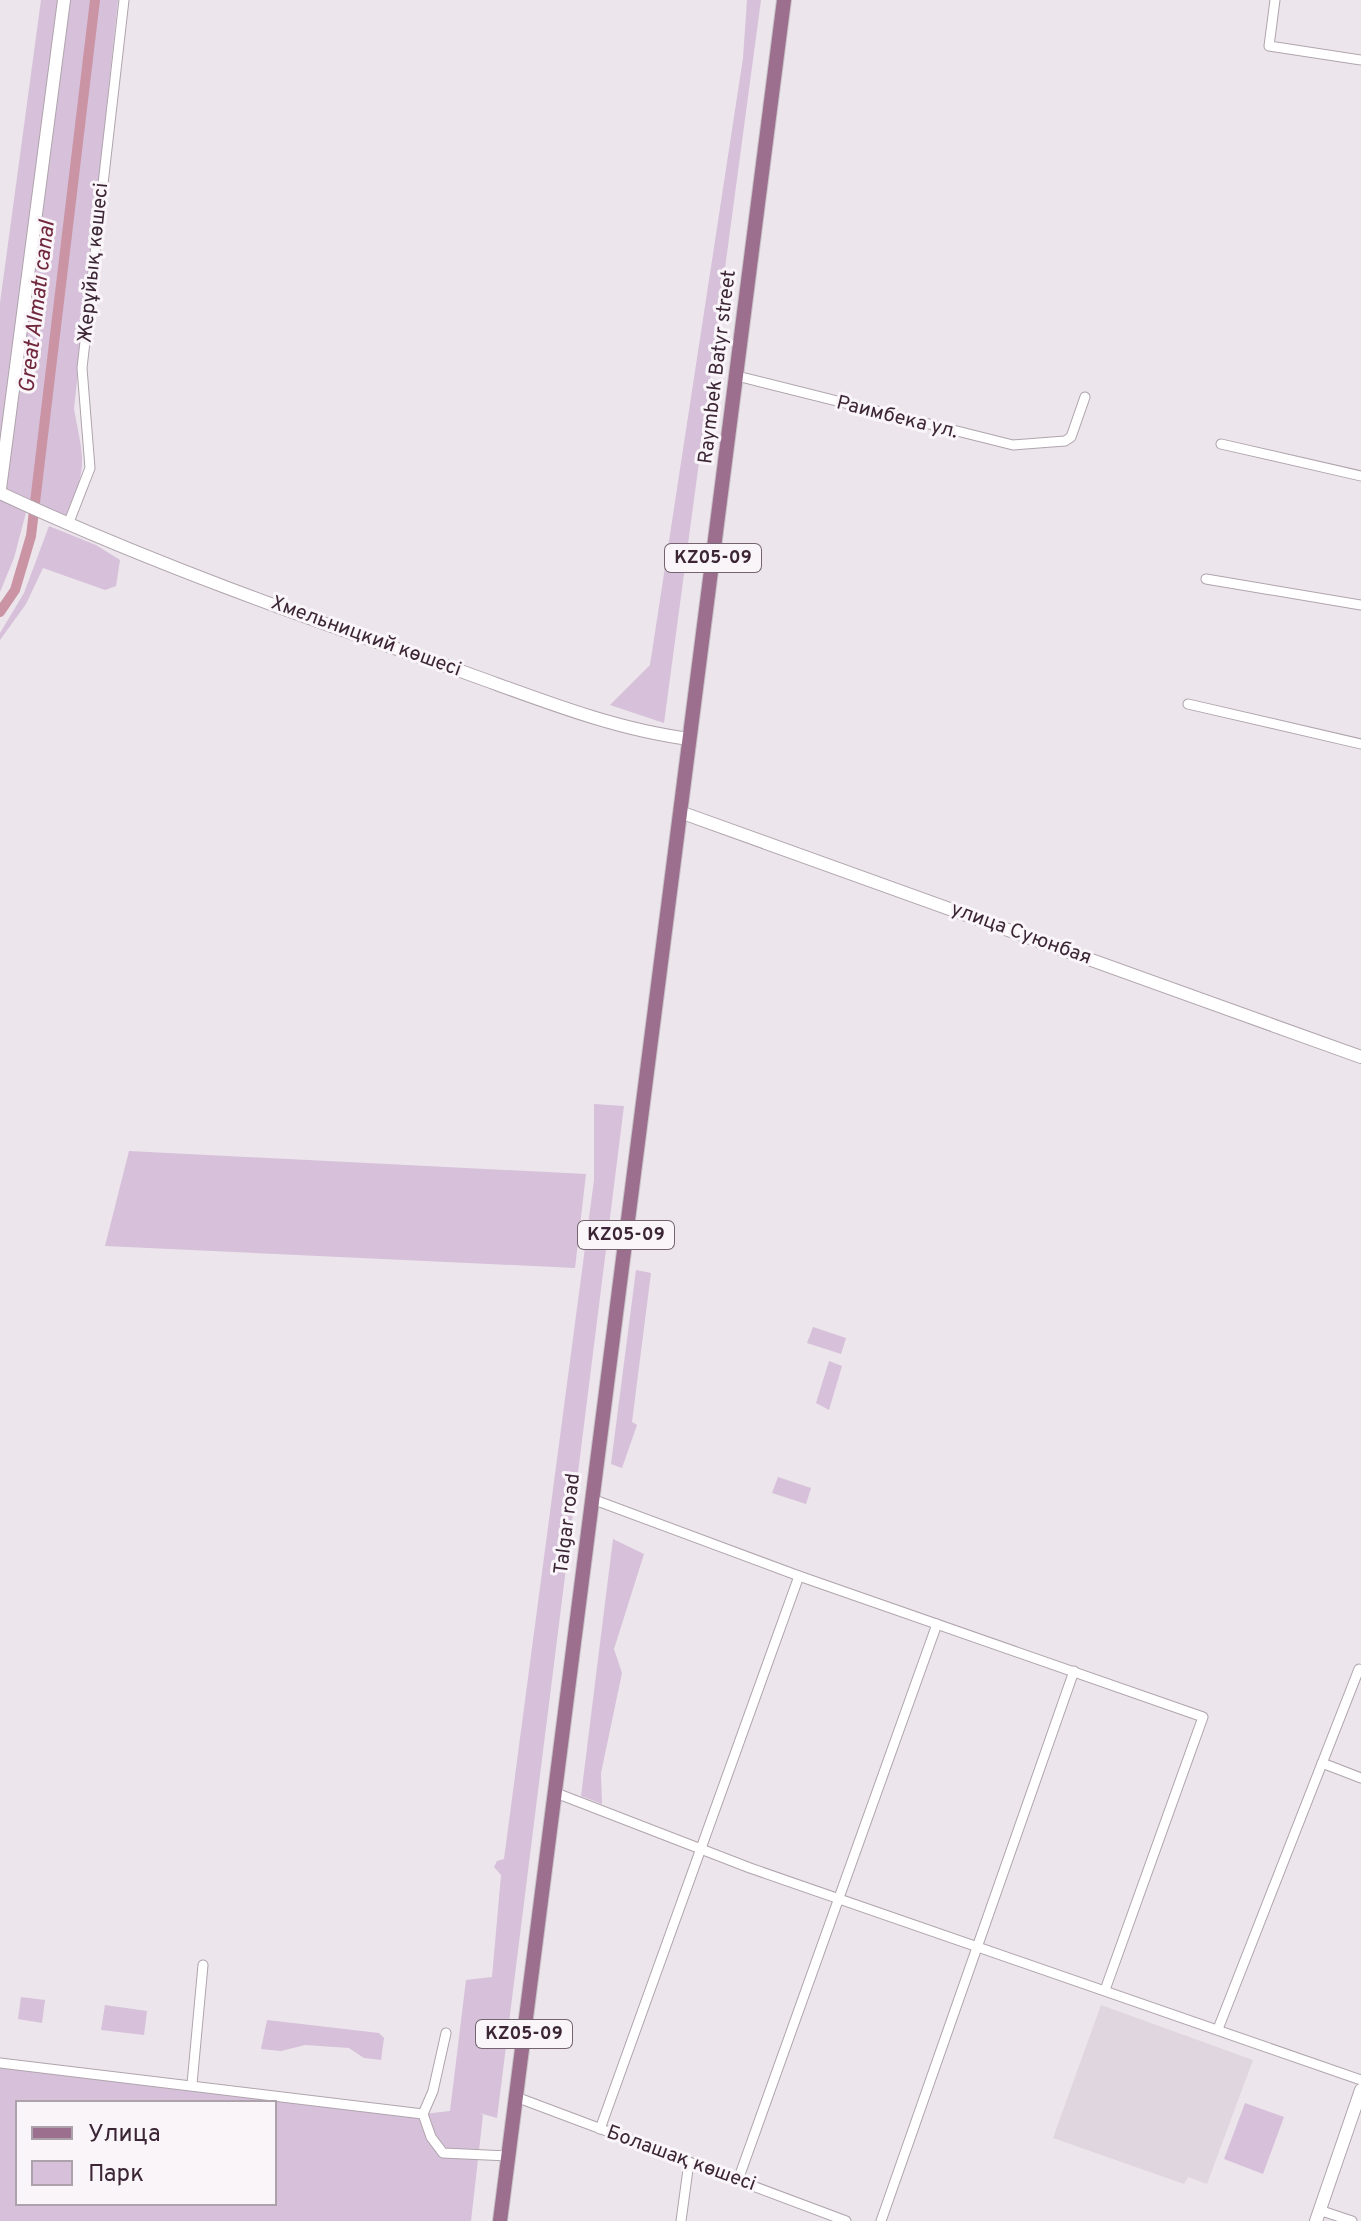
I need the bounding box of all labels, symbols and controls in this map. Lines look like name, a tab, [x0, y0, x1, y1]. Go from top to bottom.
street label: Жерұйық көшесі	[73, 182, 115, 344]
water label: Great Almatı canal	[14, 218, 62, 395]
street label: Raymbek Batyr street	[693, 268, 743, 466]
street label: Раимбека ул.	[834, 390, 960, 446]
road number: KZ05-09	[665, 544, 761, 572]
street label: Хмельницкий көшесі	[267, 591, 465, 683]
street label: улица Суюнбая	[947, 896, 1095, 972]
road number: KZ05-09	[578, 1221, 674, 1249]
street label: Talgar road	[549, 1472, 587, 1576]
road number: KZ05-09	[476, 2020, 572, 2048]
legend	[16, 2101, 276, 2205]
text: Улица	[88, 2120, 161, 2150]
street label: Болашақ көшесі	[603, 2120, 759, 2198]
text: Парк	[88, 2160, 144, 2190]

